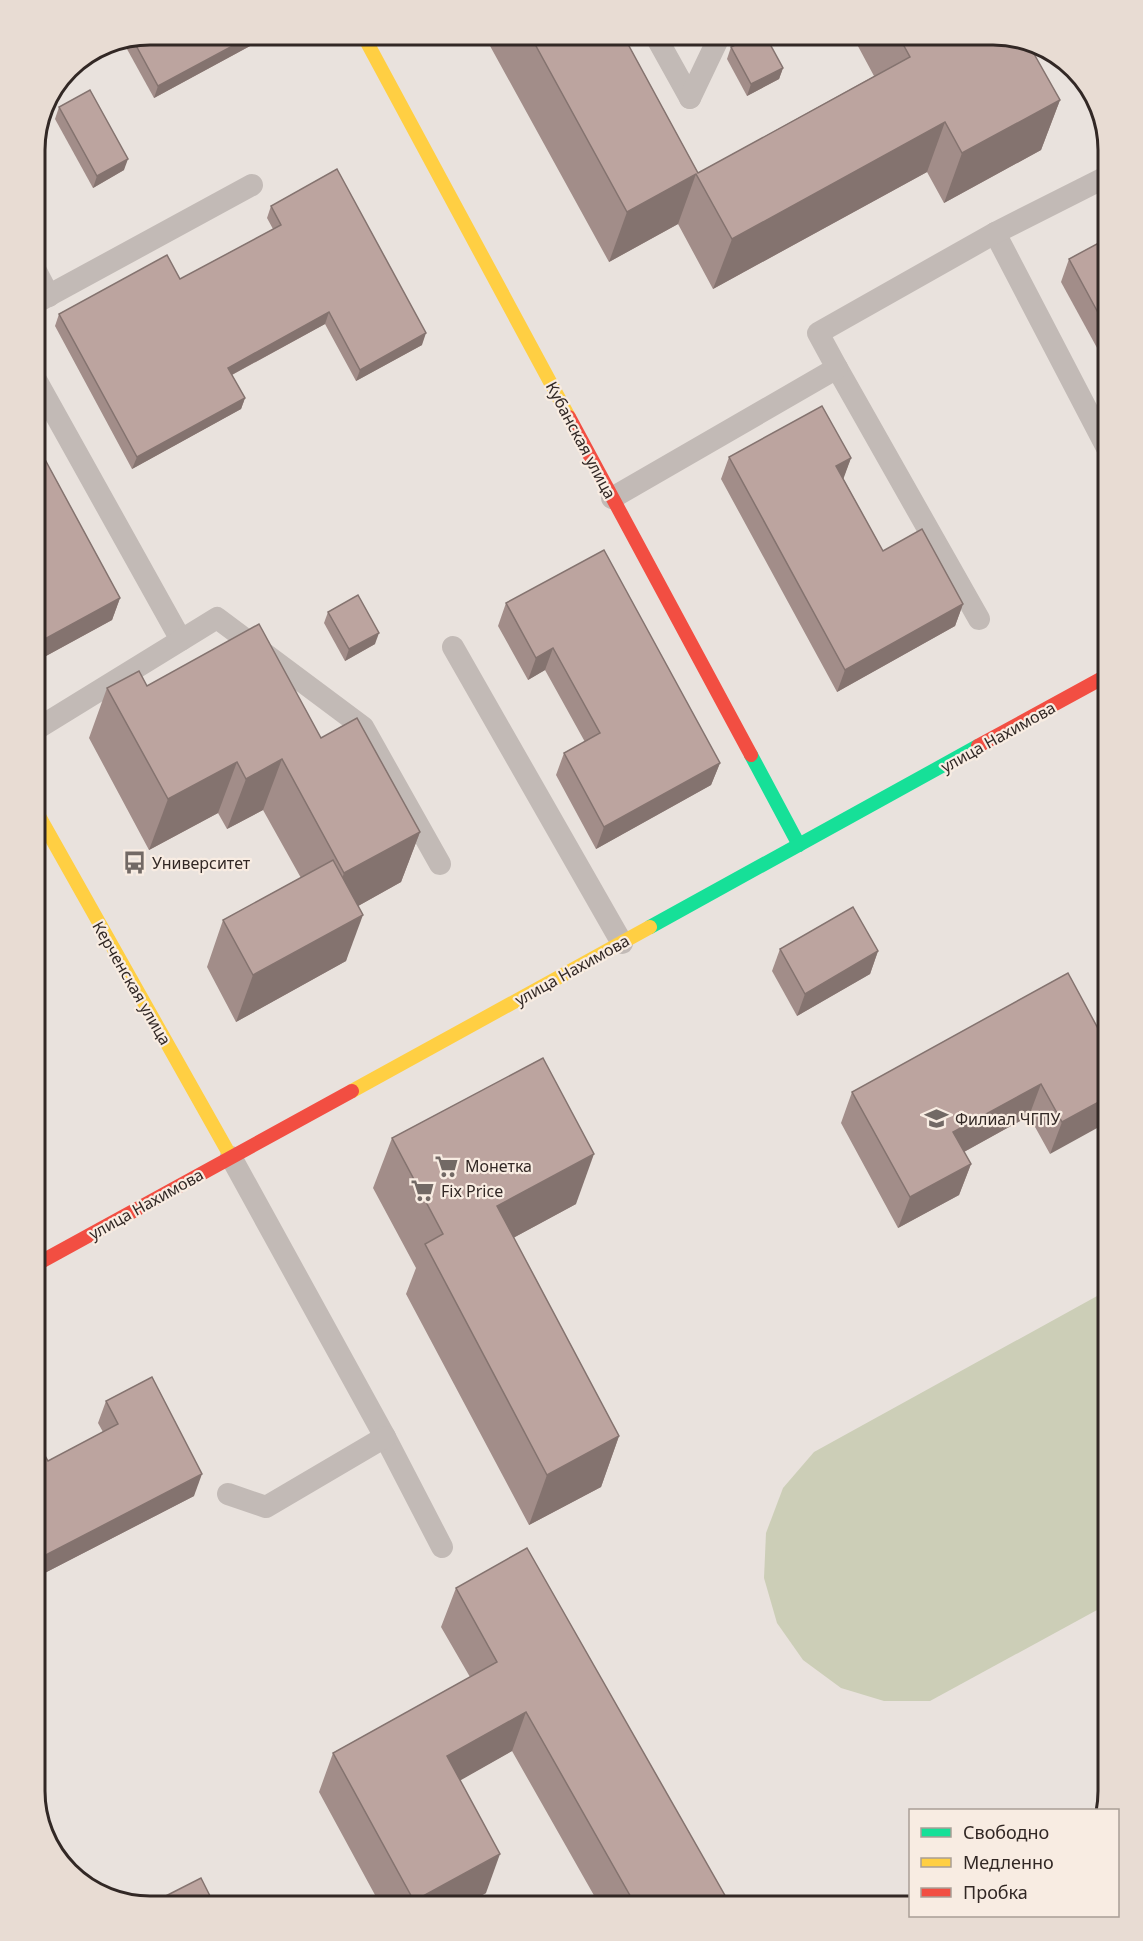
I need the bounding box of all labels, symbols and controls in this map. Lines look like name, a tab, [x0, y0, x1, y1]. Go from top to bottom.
street label: Кубанская улица	[541, 377, 621, 503]
street label: улица Нахимова	[937, 696, 1059, 778]
bus stop icon: Университет	[121, 850, 147, 876]
place label: Университет	[152, 852, 251, 874]
street label: Керченская улица	[88, 917, 176, 1049]
street label: улица Нахимова	[511, 929, 633, 1011]
school or university icon: Филиал ЧГПУ	[924, 1106, 950, 1132]
place label: Филиал ЧГПУ	[955, 1108, 1060, 1130]
supermarket icon: Монетка	[434, 1153, 460, 1179]
place label: Монетка	[465, 1155, 532, 1177]
street label: улица Нахимова	[85, 1163, 207, 1245]
supermarket icon: Fix Price	[410, 1178, 436, 1204]
place label: Fix Price	[441, 1180, 503, 1202]
legend	[909, 1809, 1119, 1917]
text: Свободно	[963, 1820, 1049, 1844]
text: Медленно	[963, 1850, 1054, 1874]
text: Пробка	[963, 1880, 1028, 1904]

